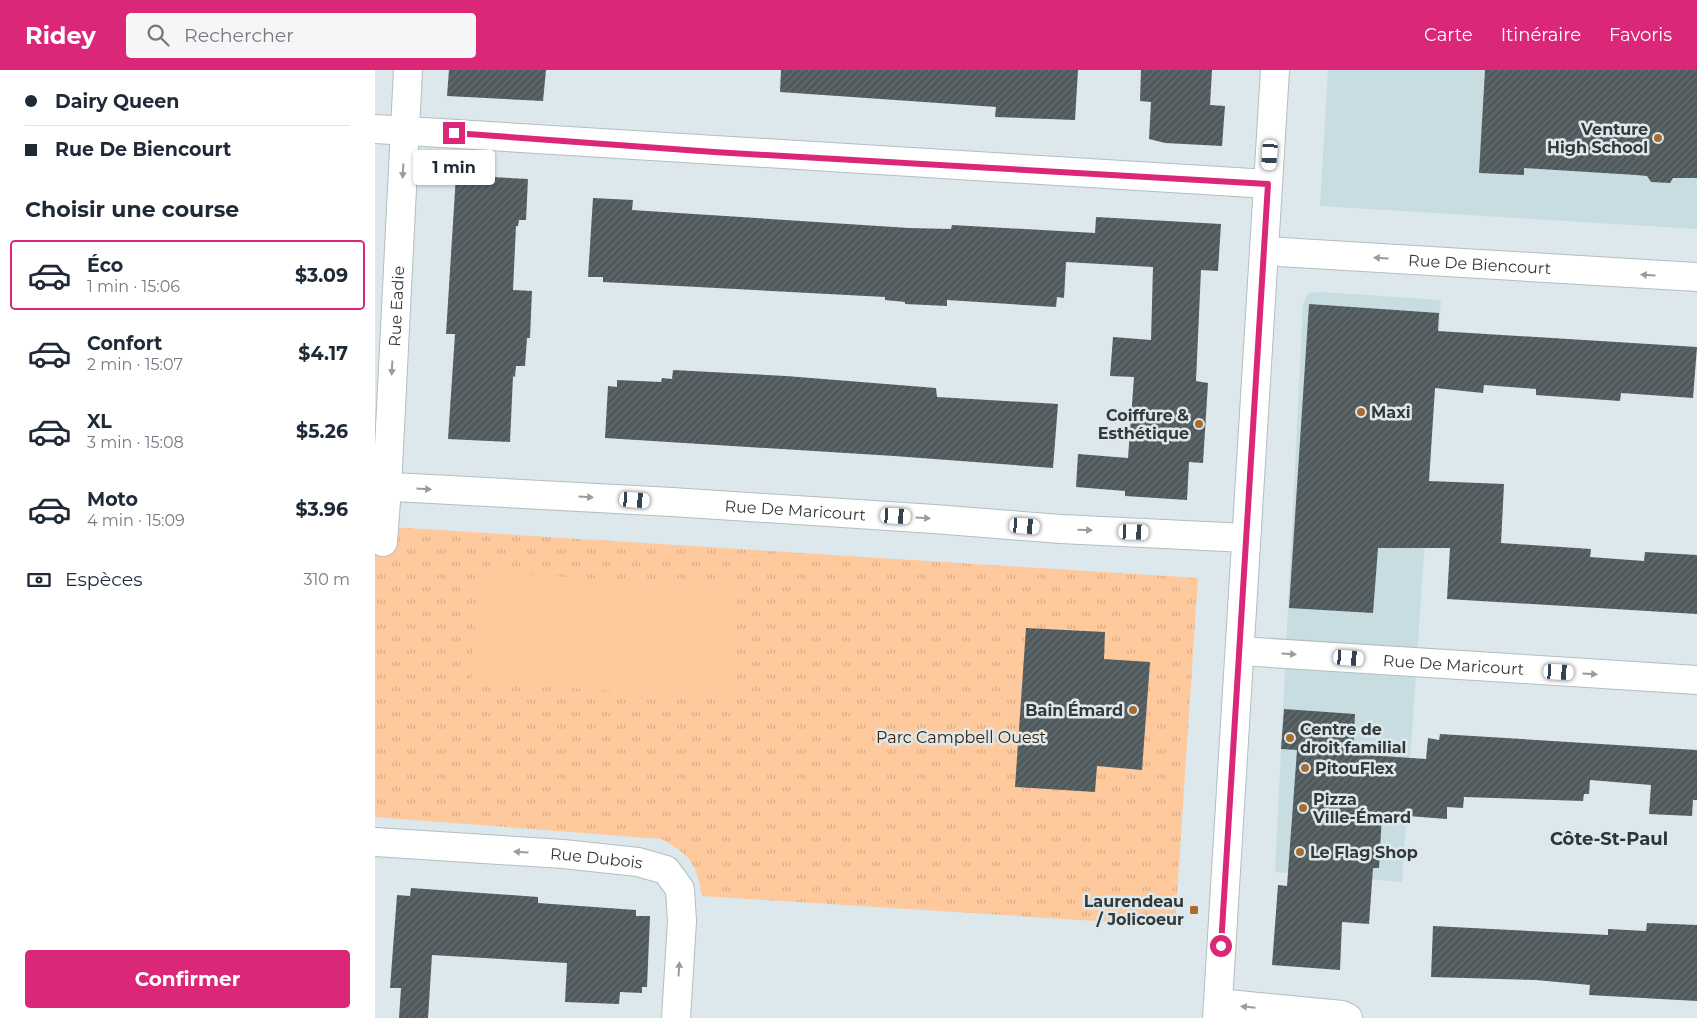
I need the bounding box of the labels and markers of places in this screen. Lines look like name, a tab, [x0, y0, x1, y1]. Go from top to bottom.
place label: Venture High School	[1547, 120, 1648, 157]
marker: Venture High School	[1652, 132, 1664, 144]
place label: Maxi	[1371, 403, 1411, 422]
place label: Coiffure & Esthétique	[1098, 406, 1189, 443]
marker: Maxi	[1355, 406, 1367, 418]
marker: Coiffure & Esthétique	[1193, 418, 1205, 430]
place label: Bain Émard	[1025, 701, 1123, 720]
marker: Bain Émard	[1127, 704, 1139, 716]
place label: Centre de droit familial	[1300, 720, 1406, 757]
marker: Centre de droit familial	[1284, 732, 1296, 744]
place label: PitouFlex	[1315, 759, 1395, 778]
marker: PitouFlex	[1299, 762, 1311, 774]
place label: Pizza Ville-Émard	[1312, 790, 1411, 827]
marker: Pizza Ville-Émard	[1297, 802, 1309, 814]
place label: Le Flag Shop	[1310, 843, 1418, 862]
marker: Le Flag Shop	[1294, 846, 1306, 858]
place label: Laurendeau / Jolicoeur	[1084, 892, 1184, 929]
marker: Laurendeau / Jolicoeur	[1188, 904, 1200, 916]

